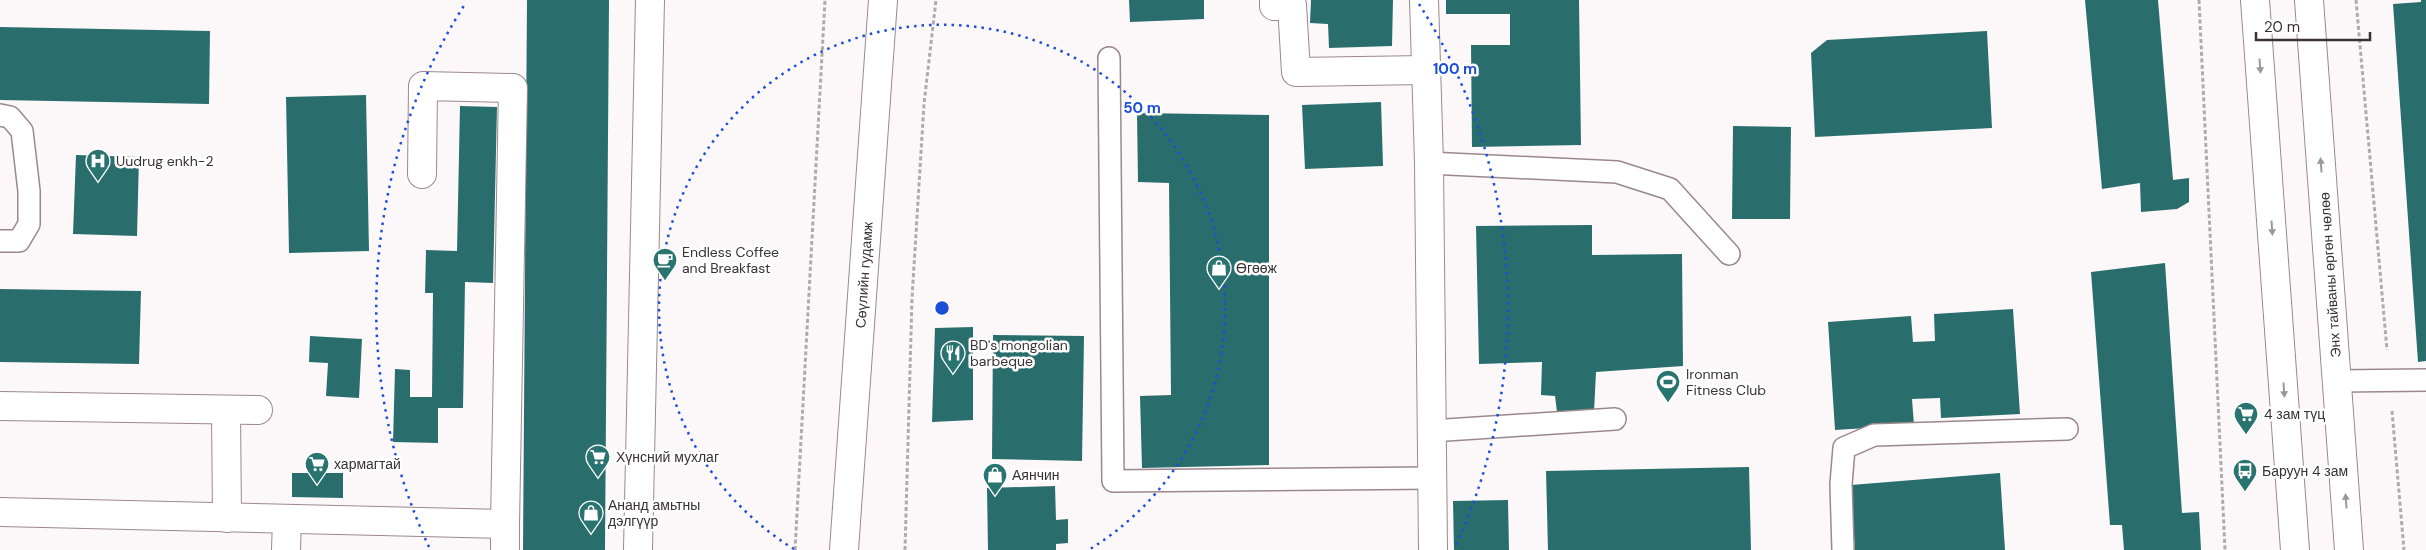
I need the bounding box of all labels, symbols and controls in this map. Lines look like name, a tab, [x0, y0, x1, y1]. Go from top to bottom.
scale bar	[2256, 10, 2370, 42]
text: 20 m	[2264, 17, 2300, 37]
one-way arrow	[2256, 58, 2264, 74]
text: 100 m	[1433, 59, 1477, 79]
text: 50 m	[1123, 98, 1161, 118]
hospital icon: Uudrug enkh-2	[85, 148, 111, 182]
place label: Uudrug enkh-2	[116, 152, 213, 170]
one-way arrow	[2317, 156, 2325, 172]
street label: Энх тайваны өргөн чөлөө	[2315, 192, 2345, 358]
street label: Сөүлийн гудамж	[851, 220, 877, 329]
one-way arrow	[2268, 220, 2276, 236]
place label: Endless Coffee and Breakfast	[682, 243, 779, 277]
cafe icon: Endless Coffee and Breakfast	[652, 247, 678, 281]
shop icon: Өгөөж	[1206, 255, 1232, 289]
place label: Өгөөж	[1236, 259, 1278, 277]
centre of rings	[933, 299, 951, 317]
place label: BD's mongolian barbeque	[970, 336, 1068, 370]
restaurant icon: BD's mongolian barbeque	[940, 340, 966, 374]
place label: Ironman Fitness Club	[1686, 365, 1766, 399]
sports icon: Ironman Fitness Club	[1655, 369, 1681, 403]
one-way arrow	[2280, 382, 2288, 398]
supermarket icon: 4 зам түц	[2233, 401, 2259, 435]
place label: 4 зам түц	[2264, 405, 2325, 423]
supermarket icon: Хүнсний мухлаг	[585, 444, 611, 478]
place label: Хүнсний мухлаг	[616, 448, 719, 466]
supermarket icon: хармагтай	[304, 451, 330, 485]
place label: хармагтай	[334, 455, 401, 473]
bus stop icon: Баруун 4 зам	[2232, 458, 2258, 492]
shop icon: Аянчин	[982, 462, 1008, 496]
place label: Баруун 4 зам	[2262, 462, 2348, 480]
place label: Аянчин	[1012, 466, 1060, 484]
one-way arrow	[2342, 493, 2350, 509]
place label: Ананд амьтны дэлгүүр	[608, 496, 700, 530]
shop icon: Ананд амьтны дэлгүүр	[578, 500, 604, 534]

